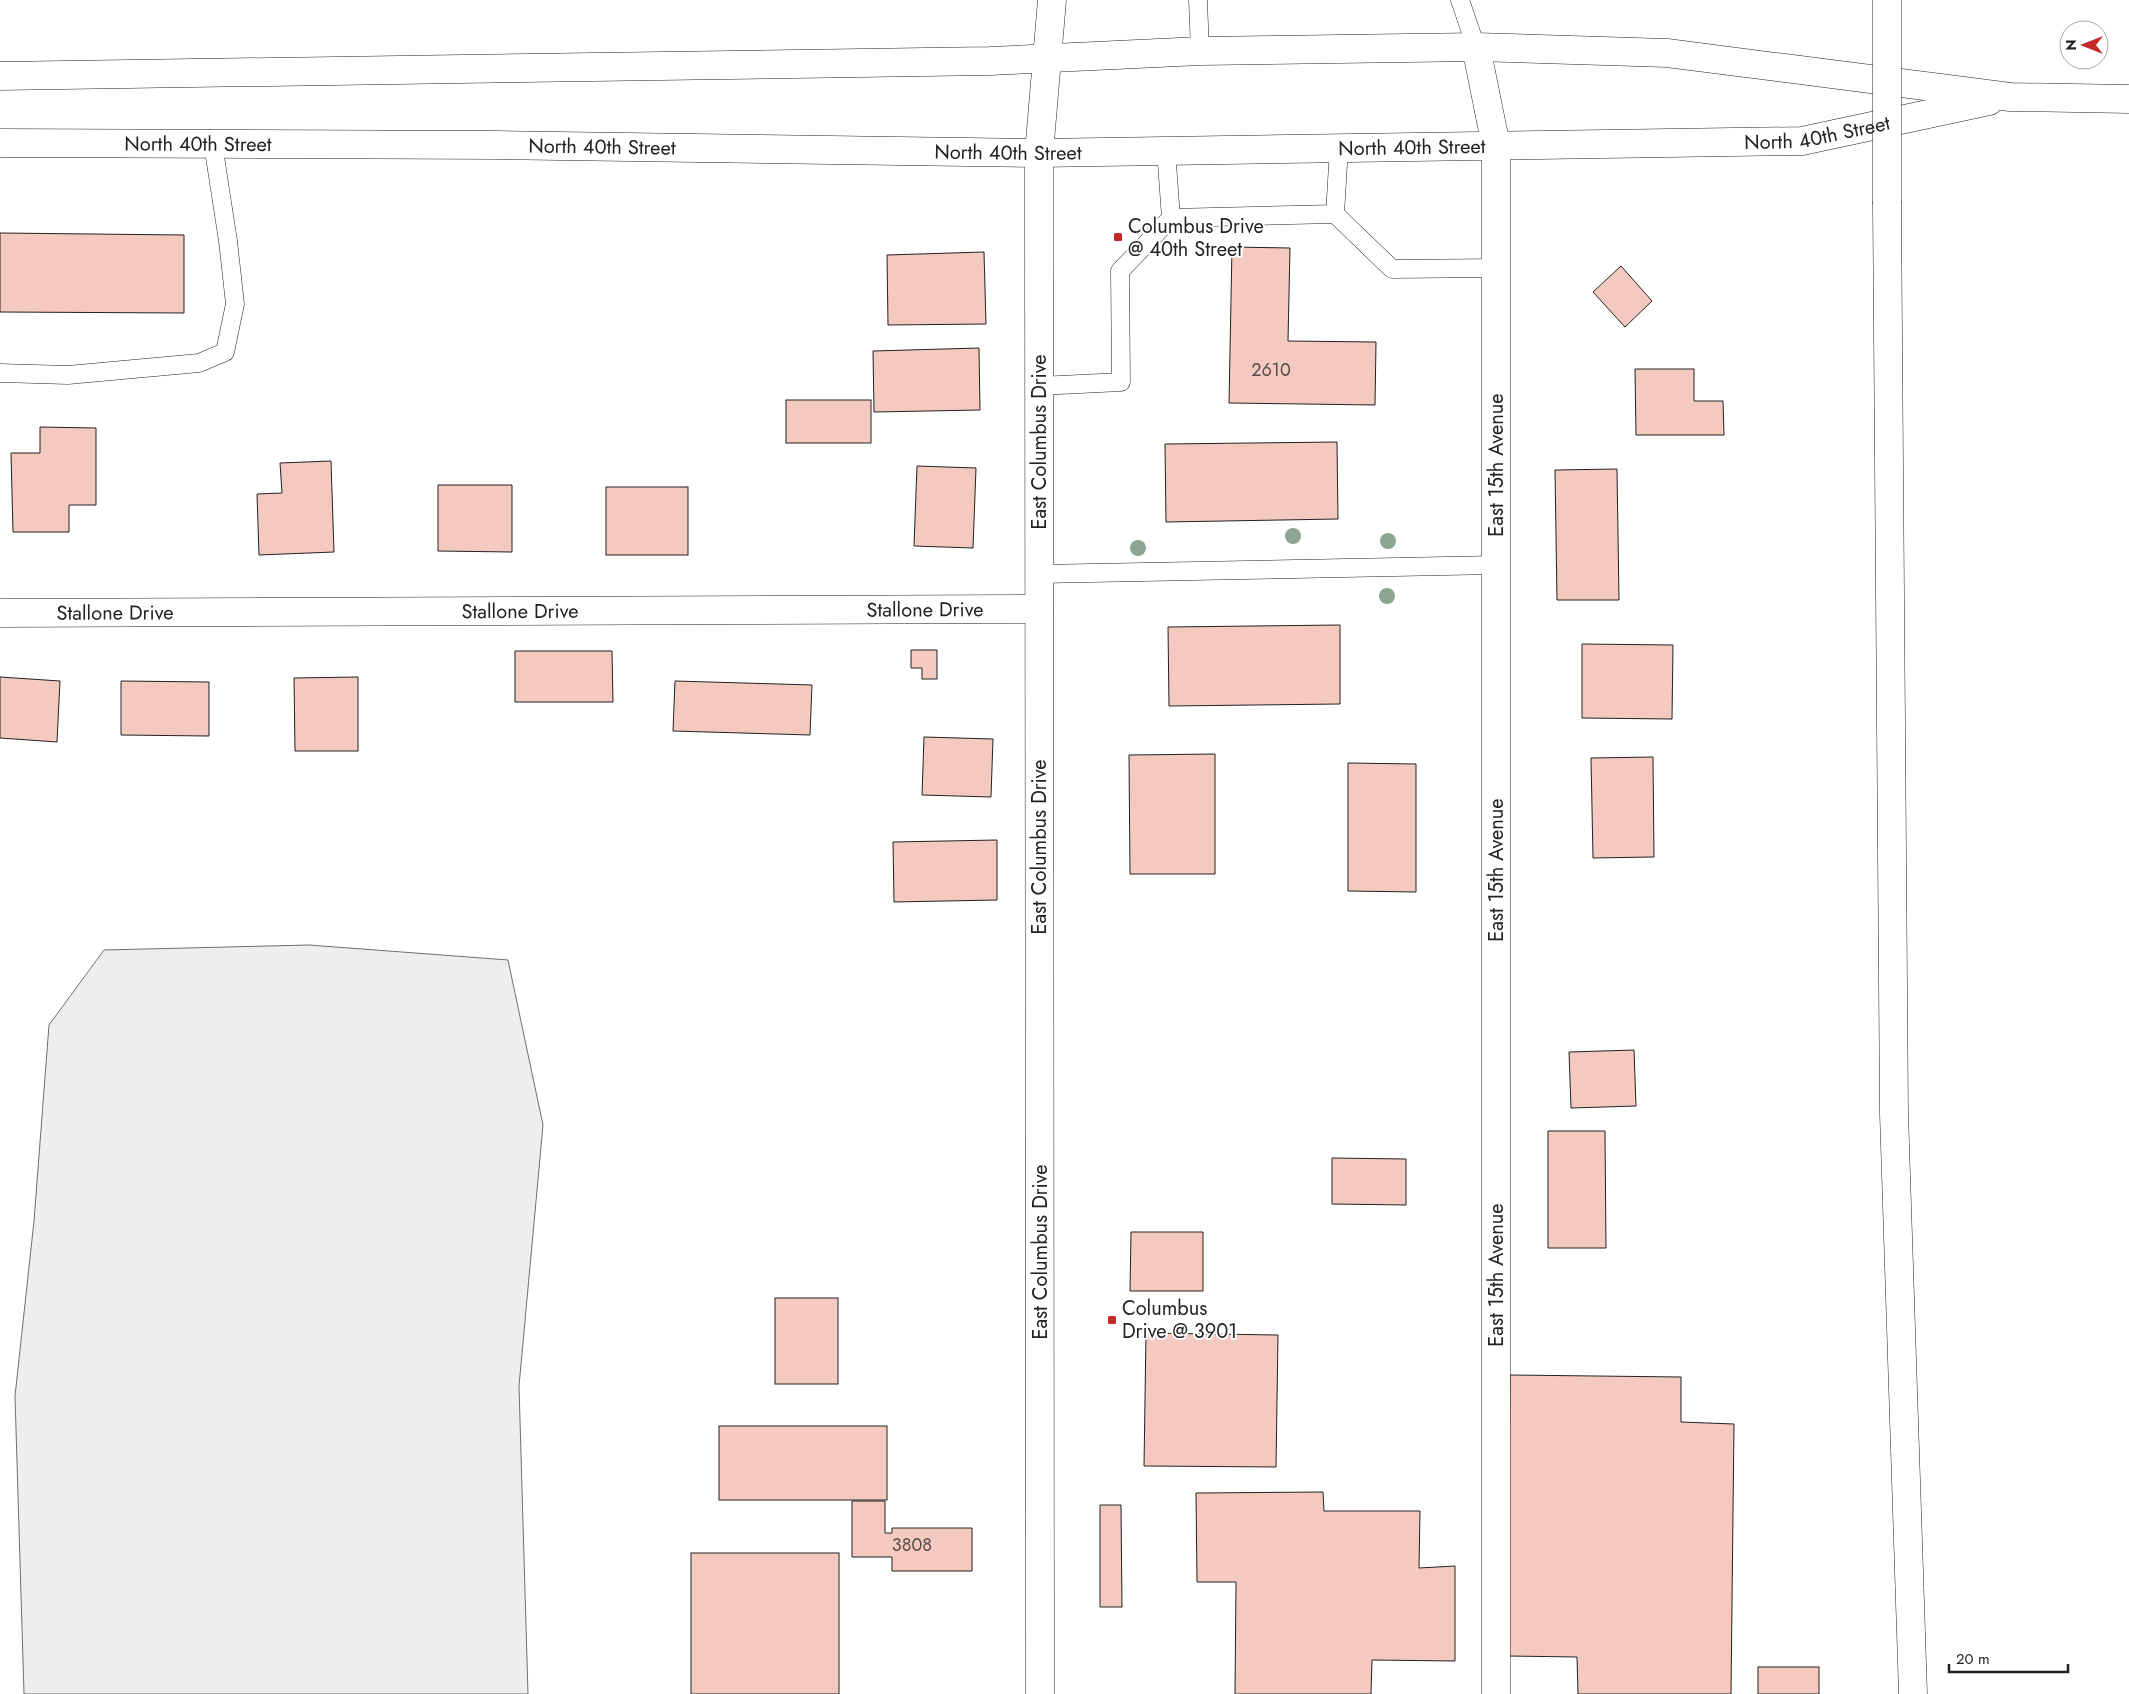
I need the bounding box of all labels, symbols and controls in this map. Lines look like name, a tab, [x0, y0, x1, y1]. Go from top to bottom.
north arrow	[2059, 20, 2109, 70]
text: N	[2061, 39, 2081, 51]
street label: North 40th Street	[1744, 109, 1893, 157]
street label: North 40th Street	[124, 129, 272, 159]
street label: North 40th Street	[528, 131, 676, 163]
street label: North 40th Street	[1338, 132, 1486, 163]
street label: North 40th Street	[934, 137, 1082, 168]
place label: Columbus Drive @ 40th Street	[1128, 212, 1264, 264]
marker: Columbus Drive @ 40th Street	[1112, 231, 1124, 243]
street label: East Columbus Drive	[1025, 354, 1054, 530]
house number: 2610	[1251, 357, 1291, 383]
street label: East 15th Avenue	[1482, 393, 1511, 537]
street label: Stallone Drive	[867, 595, 983, 625]
street label: Stallone Drive	[462, 597, 578, 626]
street label: Stallone Drive	[57, 598, 173, 628]
street label: East Columbus Drive	[1025, 759, 1054, 935]
street label: East 15th Avenue	[1482, 798, 1511, 942]
street label: East Columbus Drive	[1026, 1164, 1055, 1340]
street label: East 15th Avenue	[1482, 1203, 1511, 1347]
place label: Columbus Drive @ 3901	[1122, 1294, 1237, 1346]
marker: Columbus Drive @ 3901	[1106, 1314, 1118, 1326]
house number: 3808	[892, 1532, 932, 1558]
scale bar	[1949, 1642, 2068, 1674]
text: 20 m	[1956, 1648, 1990, 1670]

